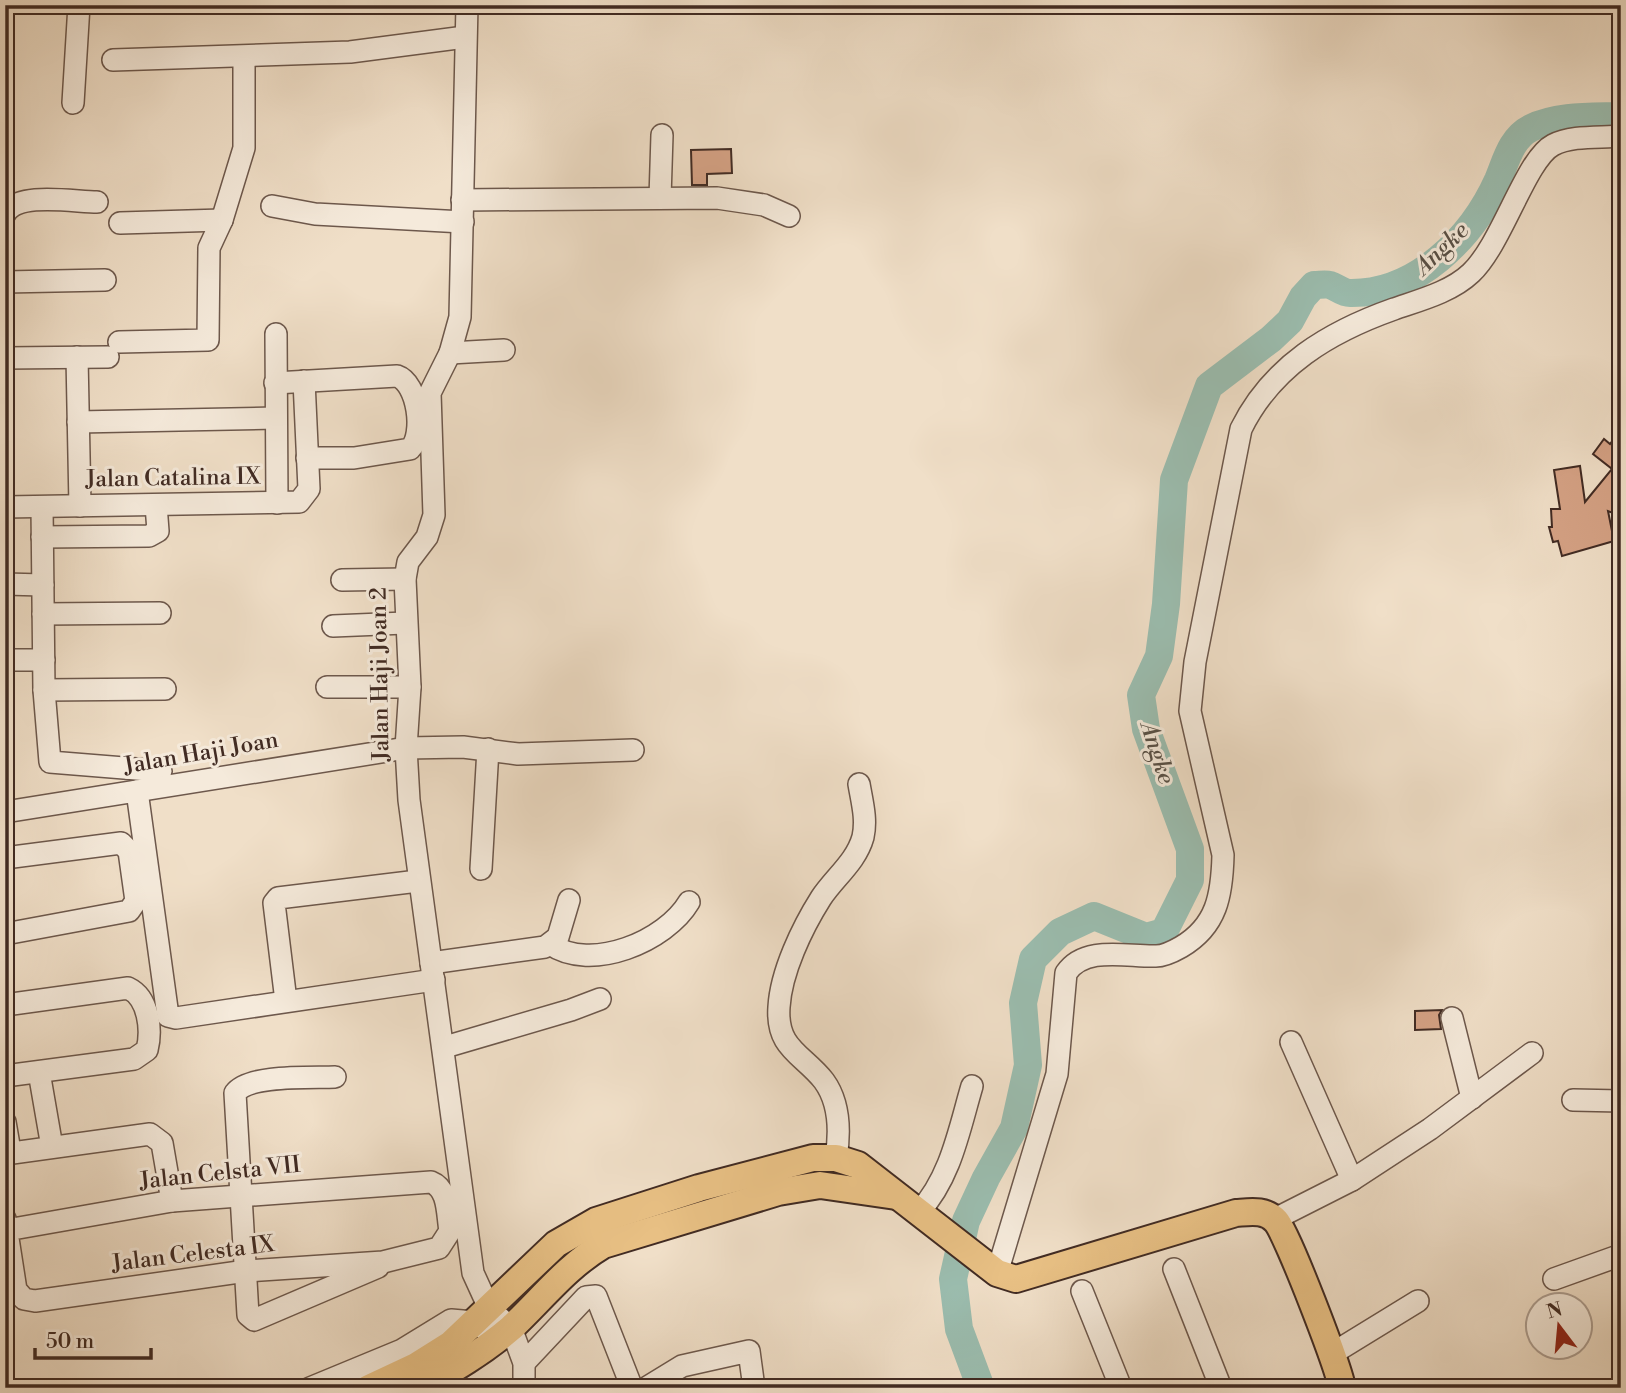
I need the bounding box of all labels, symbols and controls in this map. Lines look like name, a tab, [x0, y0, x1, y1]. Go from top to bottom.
water label: Angke	[1407, 216, 1475, 284]
street label: Jalan Catalina IX	[84, 462, 262, 494]
street label: Jalan Haji Joan 2	[364, 587, 396, 762]
water label: Angke	[1132, 715, 1181, 788]
street label: Jalan Haji Joan	[121, 726, 281, 781]
street label: Jalan Celsta VII	[137, 1151, 302, 1195]
street label: Jalan Celesta IX	[109, 1230, 277, 1278]
north arrow	[1524, 1292, 1594, 1362]
text: N	[1544, 1297, 1565, 1324]
scale bar	[35, 1316, 150, 1360]
text: 50 m	[46, 1329, 94, 1355]

